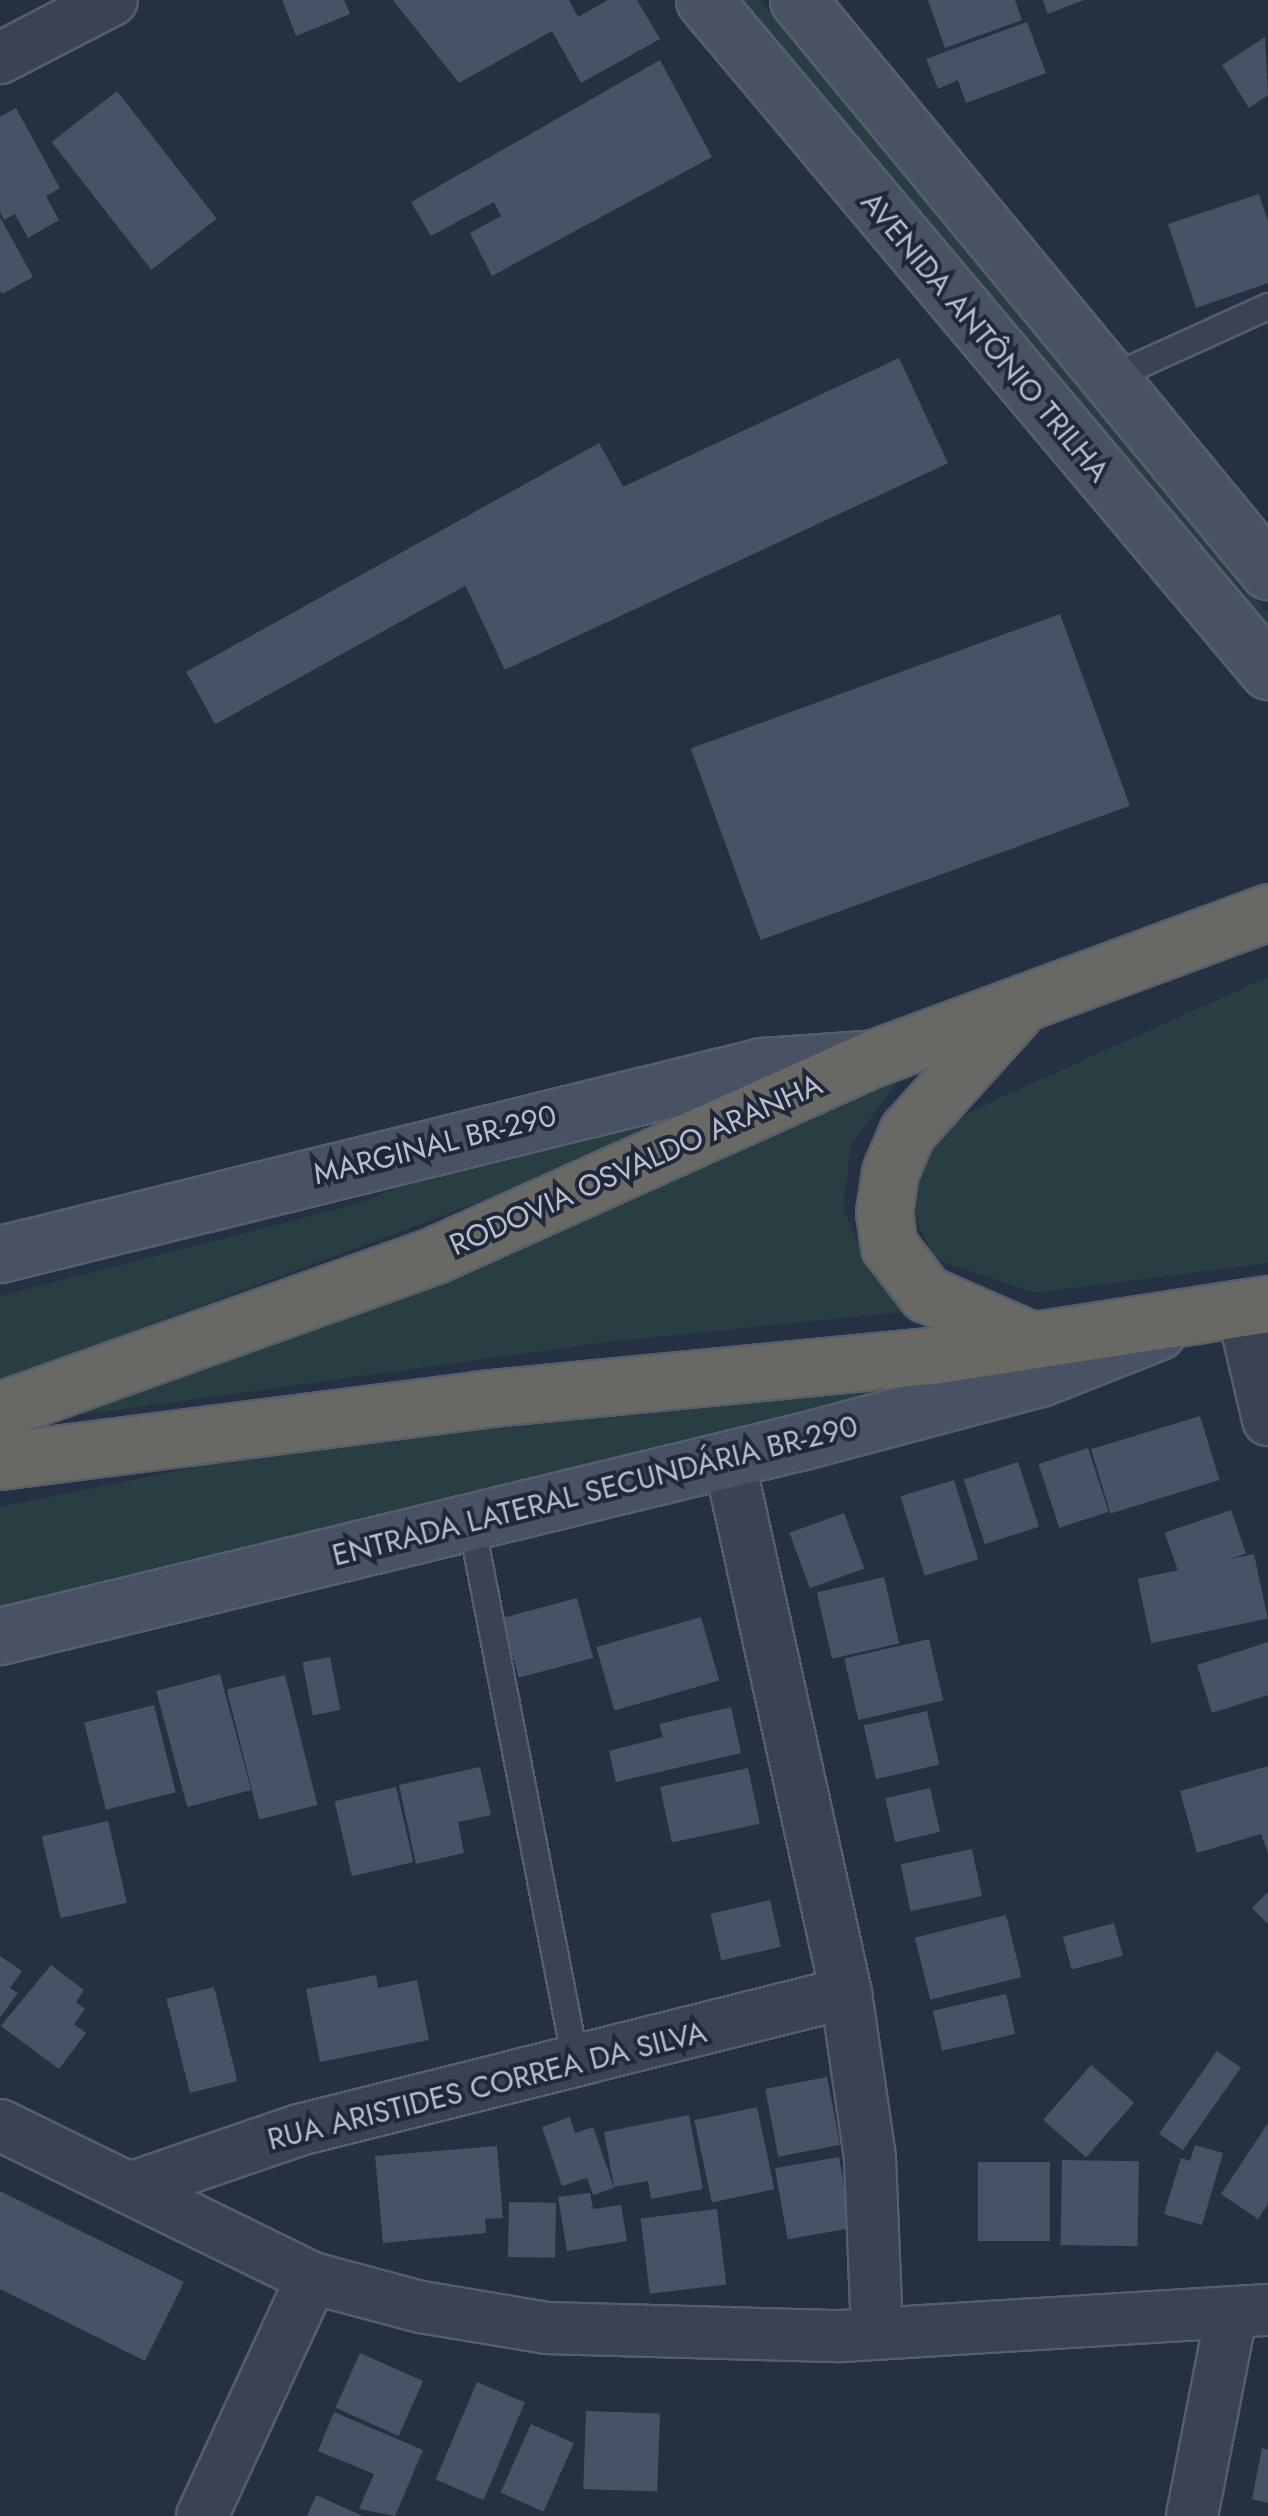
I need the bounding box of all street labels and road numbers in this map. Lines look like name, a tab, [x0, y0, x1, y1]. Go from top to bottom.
street label: AVENIDA ANTÔNIO TRILHA	[853, 185, 1117, 489]
street label: RODOVIA OSVALDO ARANHA	[444, 1066, 828, 1264]
street label: MARGINAL BR-290	[310, 1097, 560, 1193]
street label: ENTRADA LATERAL SECUNDÁRIA BR-290	[329, 1408, 861, 1574]
street label: RUA ARISTIDES CORREA DA SILVA	[264, 2014, 710, 2158]

